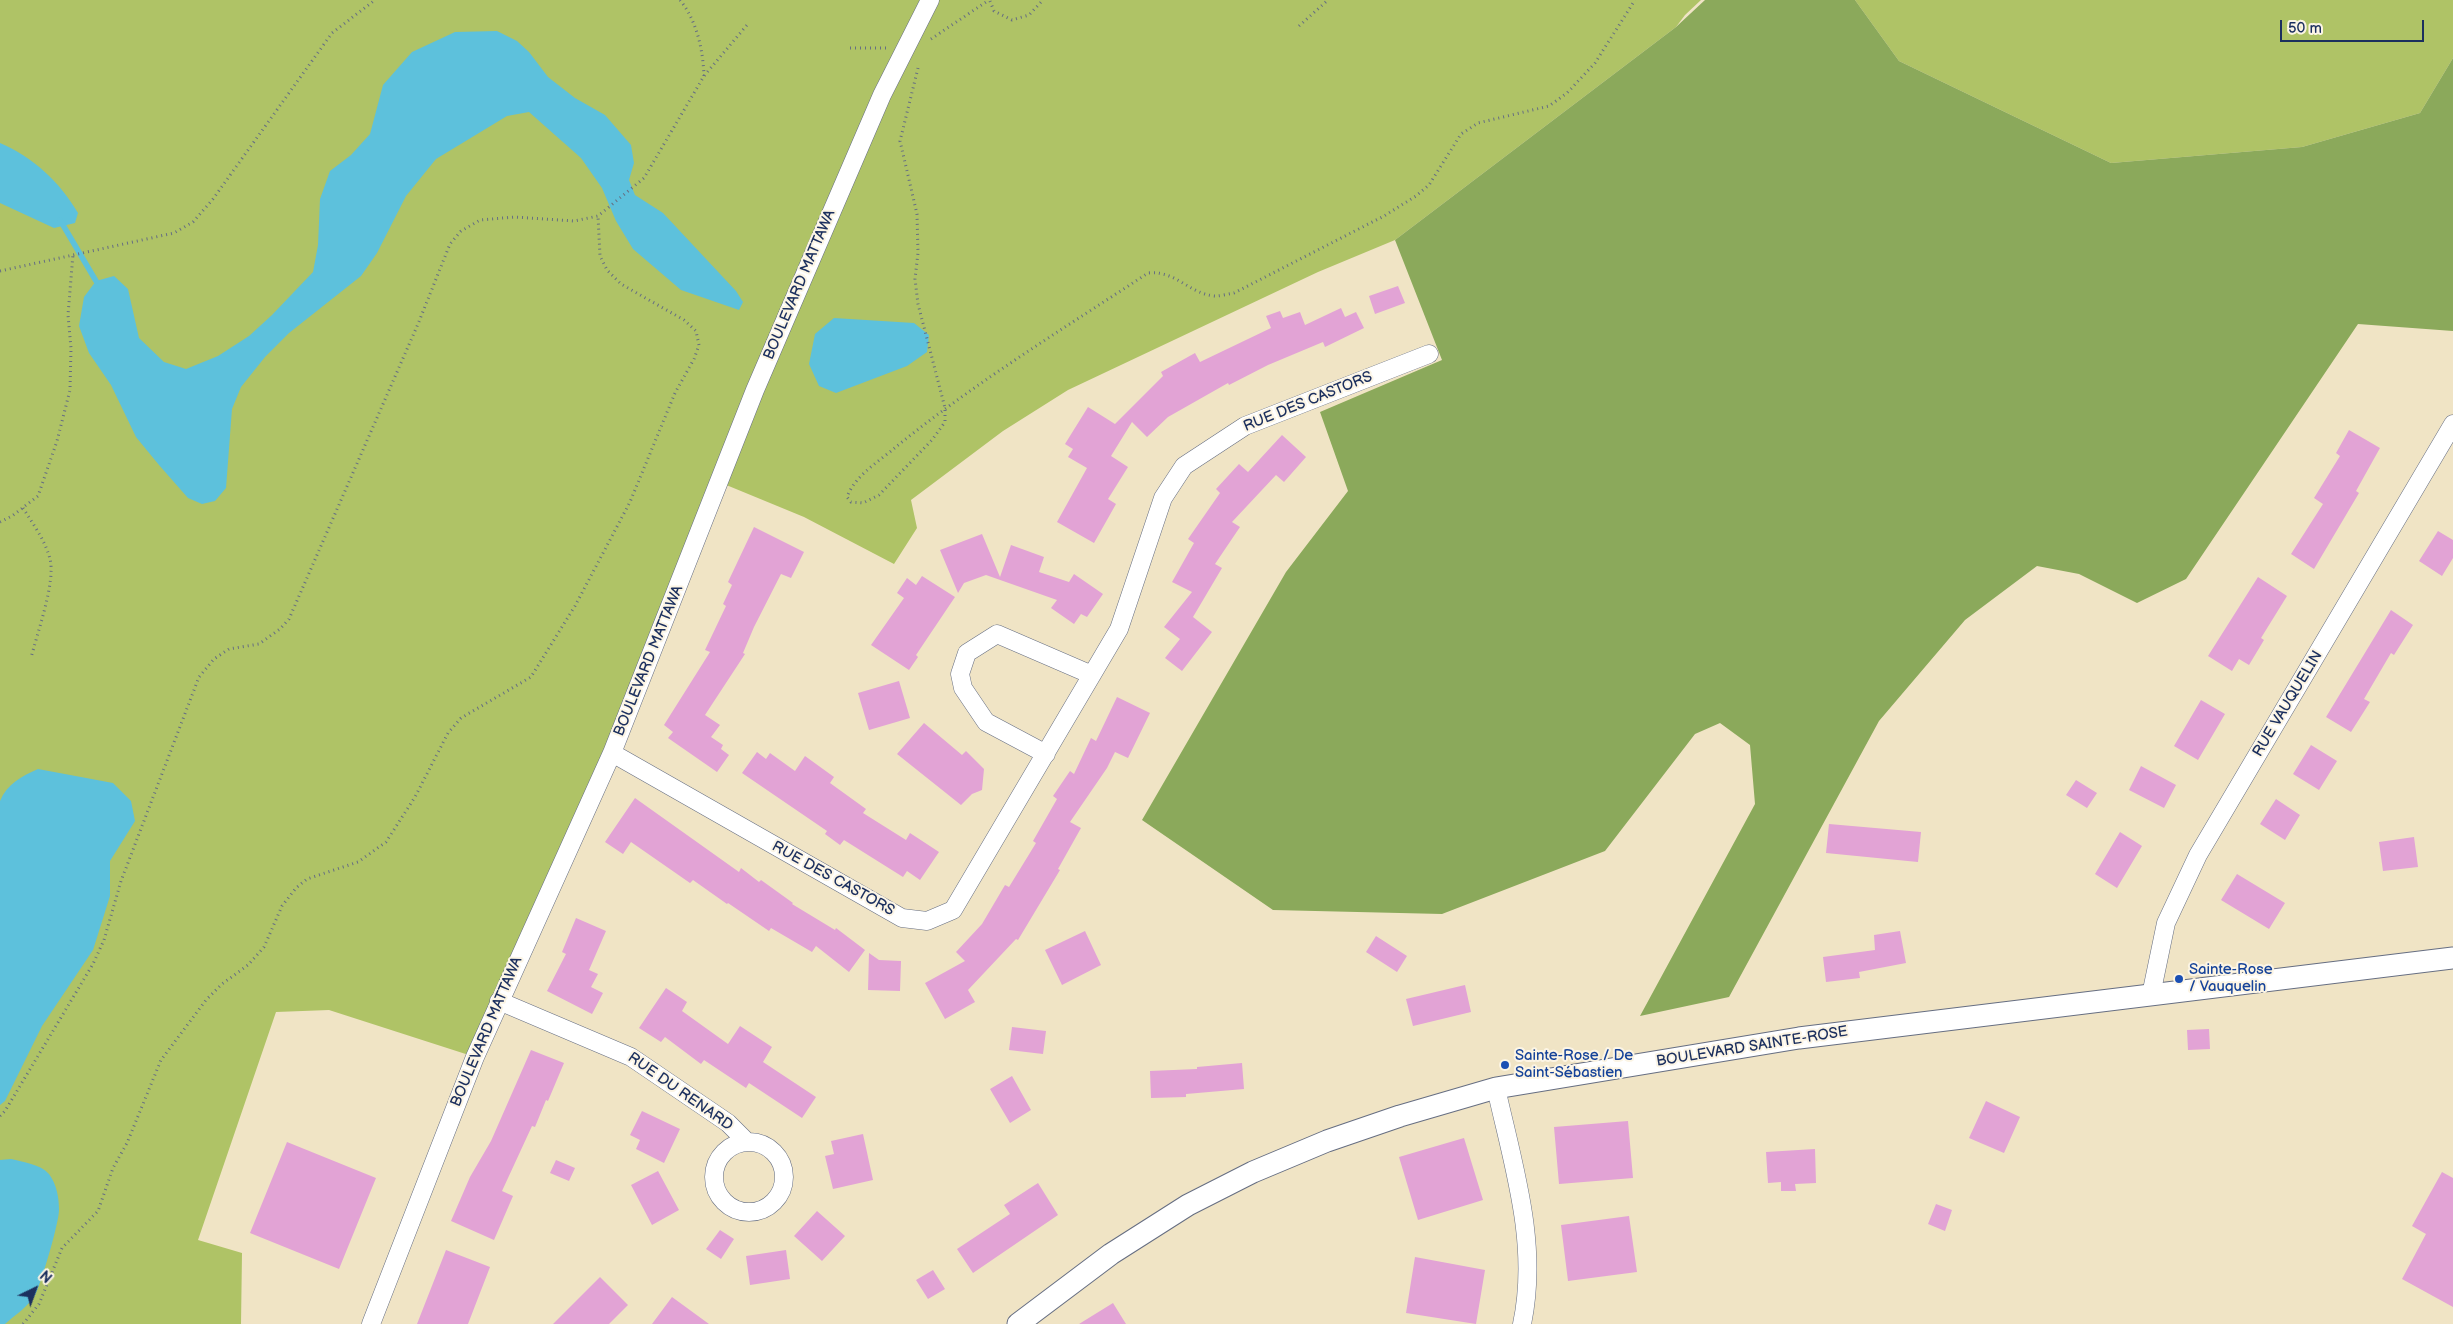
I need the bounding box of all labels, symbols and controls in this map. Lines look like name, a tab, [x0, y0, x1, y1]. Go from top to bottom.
scale bar	[2283, 10, 2427, 42]
text: 50 m	[2288, 19, 2322, 38]
street label: BOULEVARD MATTAWA	[760, 207, 840, 363]
street label: RUE DES CASTORS	[1241, 368, 1375, 436]
street label: BOULEVARD MATTAWA	[610, 583, 688, 739]
street label: RUE VAUQUELIN	[2249, 648, 2327, 760]
street label: RUE DES CASTORS	[769, 838, 897, 920]
street label: BOULEVARD MATTAWA	[447, 954, 527, 1110]
place label: Sainte-Rose / Vauquelin	[2189, 961, 2273, 996]
marker: Sainte-Rose / Vauquelin	[2173, 973, 2185, 985]
street label: BOULEVARD SAINTE-ROSE	[1655, 1023, 1849, 1071]
place label: Sainte-Rose / De Saint-Sébastien	[1515, 1047, 1633, 1082]
street label: RUE DU RENARD	[624, 1049, 736, 1135]
marker: Sainte-Rose / De Saint-Sébastien	[1499, 1059, 1511, 1071]
north arrow	[10, 1264, 60, 1314]
text: N	[36, 1268, 55, 1287]

